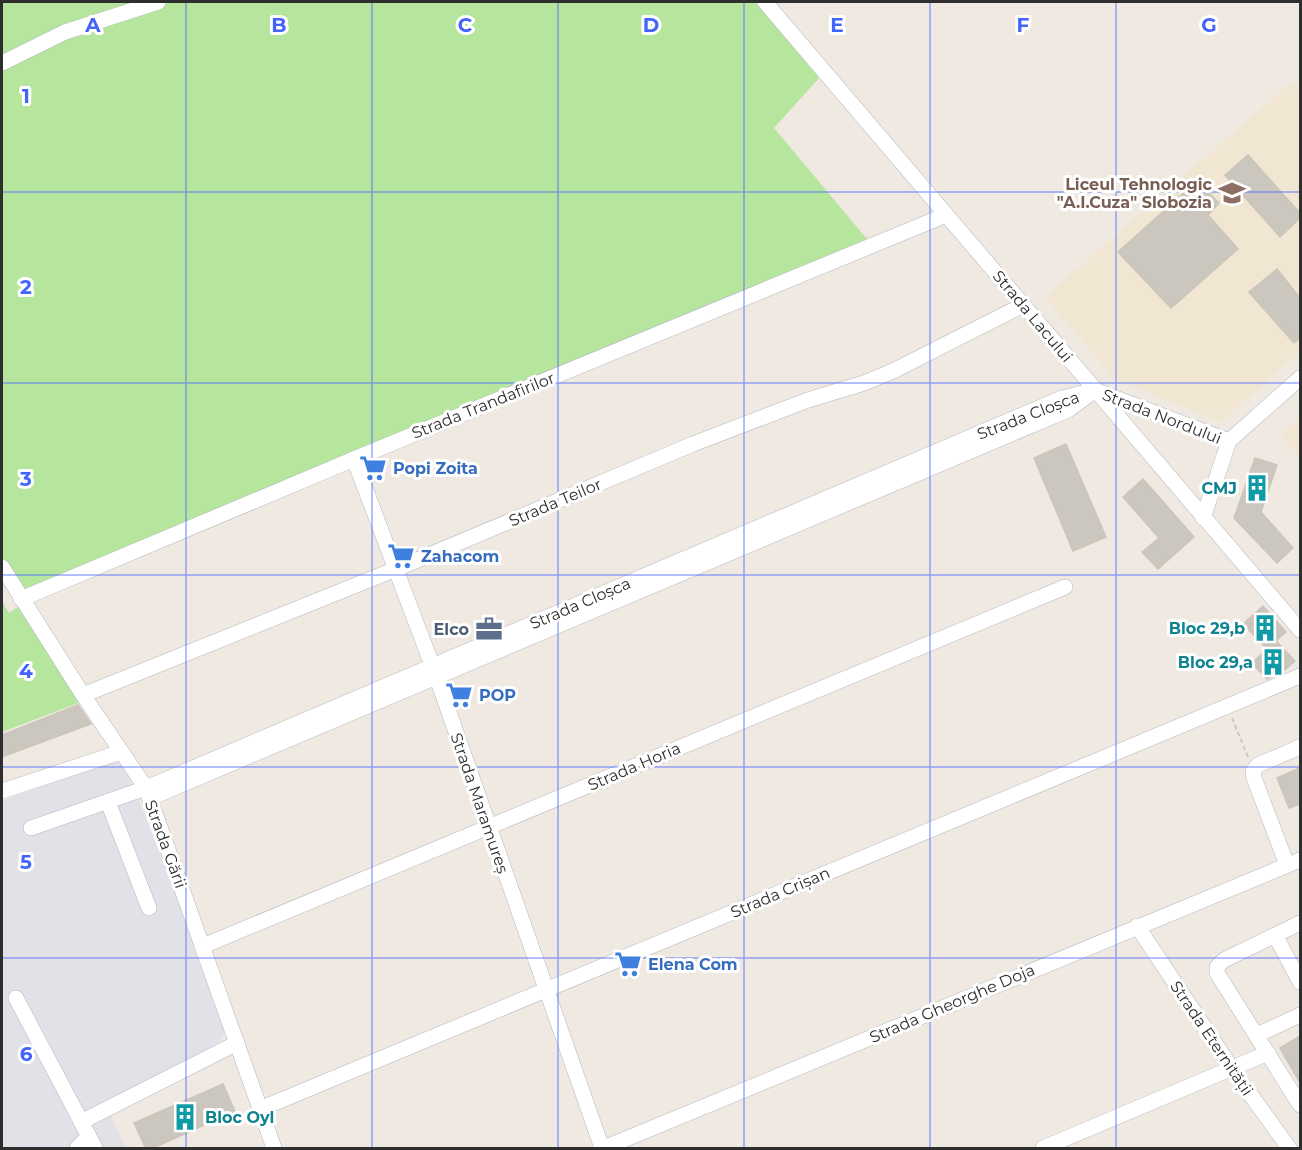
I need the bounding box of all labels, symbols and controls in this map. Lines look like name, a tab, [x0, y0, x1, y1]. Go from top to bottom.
text: A	[84, 13, 101, 37]
text: B	[271, 13, 287, 37]
text: C	[458, 13, 473, 37]
text: D	[643, 13, 659, 37]
text: E	[830, 13, 844, 37]
text: F	[1017, 13, 1030, 37]
text: G	[1201, 13, 1217, 37]
text: 1	[22, 84, 30, 108]
place label: Liceul Tehnologic "A.I.Cuza" Slobozia	[1057, 175, 1213, 212]
school or university icon: Liceul Tehnologic "A.I.Cuza" Slobozia	[1217, 178, 1247, 208]
street label: Strada Lacului	[989, 267, 1077, 366]
text: 2	[20, 275, 32, 299]
street label: Strada Trandafirilor	[409, 368, 557, 443]
street label: Strada Nordului	[1099, 385, 1224, 448]
street label: Strada Cloșca	[974, 387, 1082, 445]
supermarket icon: Popi Zoita	[358, 453, 388, 483]
place label: Popi Zoita	[393, 459, 478, 478]
text: 3	[19, 467, 32, 491]
building icon: CMJ	[1242, 473, 1272, 503]
street label: Strada Teilor	[506, 474, 604, 531]
place label: CMJ	[1201, 479, 1237, 498]
supermarket icon: Zahacom	[386, 541, 416, 571]
place label: Zahacom	[421, 547, 499, 566]
street label: Strada Cloșca	[527, 574, 634, 634]
building icon: Bloc 29,b	[1250, 613, 1280, 643]
office icon: Elco	[474, 614, 504, 644]
place label: Bloc 29,b	[1169, 619, 1245, 638]
place label: Elco	[434, 620, 469, 639]
building icon: Bloc 29,a	[1258, 647, 1288, 677]
place label: Bloc 29,a	[1178, 653, 1253, 672]
text: 4	[19, 659, 33, 683]
supermarket icon: POP	[444, 680, 474, 710]
place label: POP	[479, 686, 516, 705]
street label: Strada Maramureș	[446, 730, 513, 876]
street label: Strada Horia	[585, 738, 684, 795]
street label: Strada Gării	[141, 797, 190, 891]
text: 5	[20, 850, 32, 874]
street label: Strada Crișan	[728, 863, 833, 923]
supermarket icon: Elena Com	[613, 949, 643, 979]
place label: Elena Com	[648, 955, 738, 974]
street label: Strada Gheorghe Doja	[867, 960, 1038, 1047]
street label: Strada Eternității	[1165, 977, 1257, 1100]
text: 6	[20, 1042, 33, 1066]
building icon: Bloc Oyl	[170, 1102, 200, 1132]
place label: Bloc Oyl	[205, 1108, 274, 1127]

